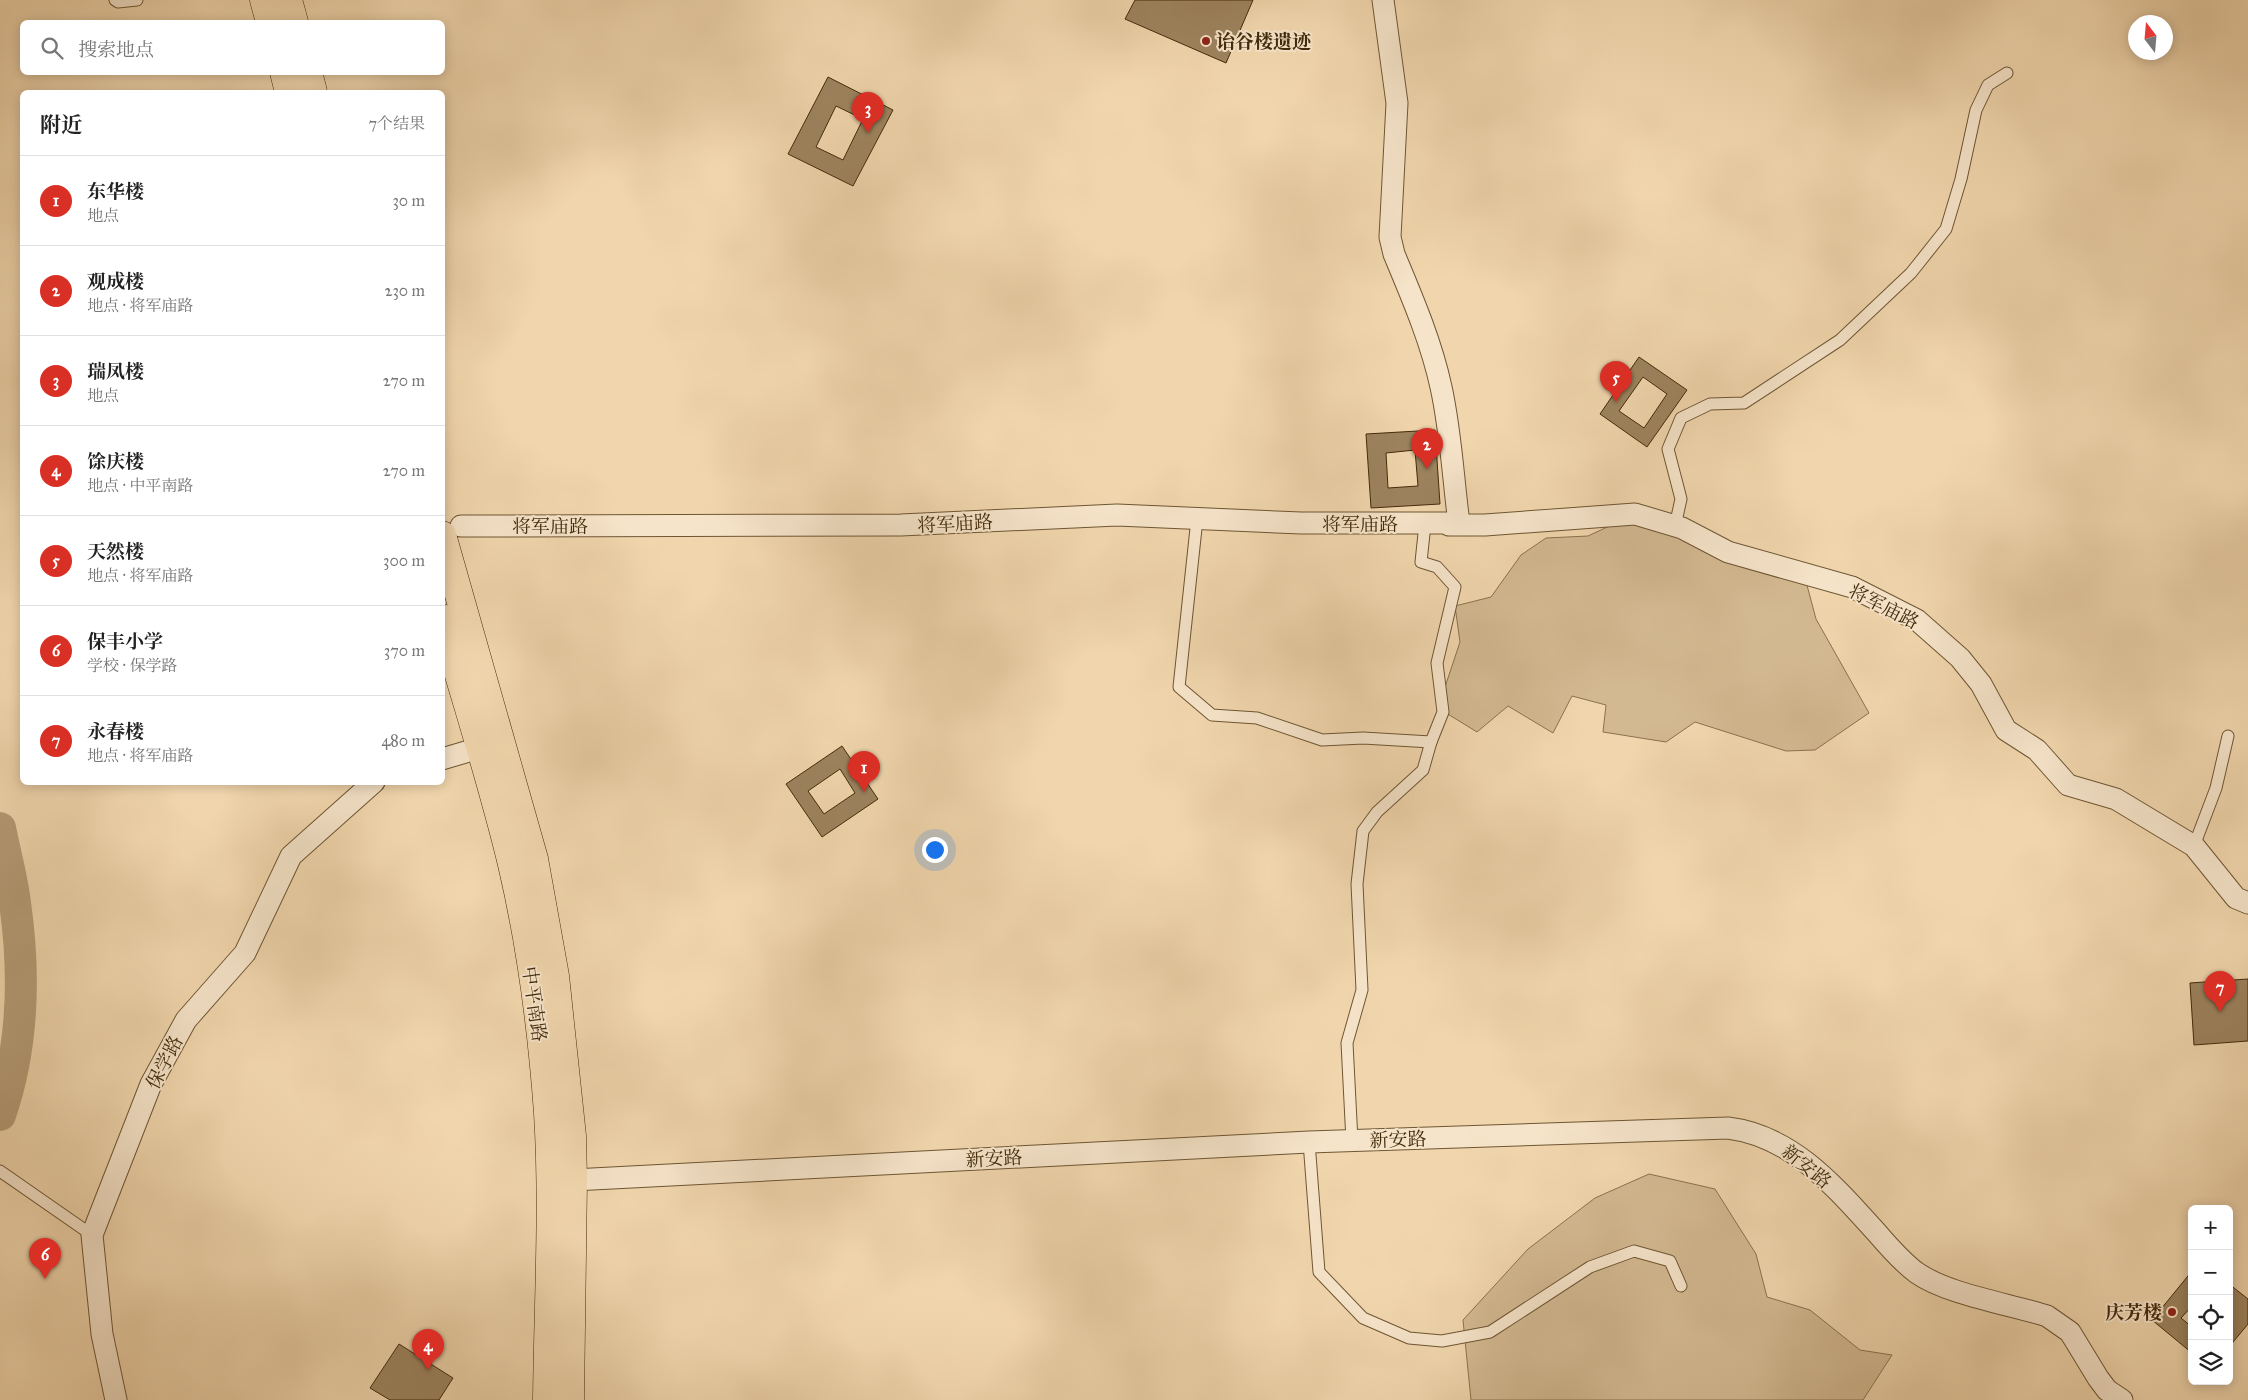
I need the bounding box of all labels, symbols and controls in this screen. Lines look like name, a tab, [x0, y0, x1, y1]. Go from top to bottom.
north arrow	[2128, 15, 2173, 60]
search box	[20, 20, 445, 75]
place label: 诒谷楼遗迹	[1216, 30, 1311, 53]
icon: search	[38, 34, 66, 62]
marker: 诒谷楼遗迹	[1200, 35, 1212, 47]
text: 搜索地点	[78, 38, 154, 61]
pin: 3	[852, 92, 884, 133]
text: 附近	[40, 112, 82, 138]
text: 7个结果	[368, 114, 425, 133]
text: 东华楼	[87, 180, 144, 203]
text: 1	[53, 191, 59, 210]
text: 30 m	[392, 191, 425, 210]
text: 地点	[87, 206, 119, 225]
text: 观成楼	[87, 270, 144, 293]
text: 2	[52, 281, 60, 300]
text: 230 m	[385, 281, 425, 300]
text: 地点 · 将军庙路	[87, 296, 193, 315]
text: 瑞凤楼	[87, 360, 144, 383]
pin: 5	[1600, 361, 1632, 402]
text: 3	[53, 371, 59, 390]
text: 270 m	[383, 371, 425, 390]
text: 地点	[87, 386, 119, 405]
pin: 2	[1411, 428, 1443, 469]
text: 馀庆楼	[87, 450, 144, 473]
text: 4	[52, 461, 60, 480]
text: 270 m	[383, 461, 425, 480]
text: 地点 · 中平南路	[87, 476, 193, 495]
street label: 将军庙路	[916, 510, 994, 537]
street label: 将军庙路	[1322, 513, 1398, 536]
street label: 将军庙路	[512, 515, 588, 538]
text: 天然楼	[87, 540, 144, 563]
text: 5	[52, 551, 60, 570]
text: 300 m	[383, 551, 425, 570]
text: 地点 · 将军庙路	[87, 566, 193, 585]
street label: 将军庙路	[1845, 579, 1923, 634]
text: 保丰小学	[87, 630, 163, 653]
text: 6	[52, 641, 60, 660]
text: 370 m	[384, 641, 425, 660]
text: 学校 · 保学路	[87, 656, 177, 675]
text: 永春楼	[87, 720, 144, 743]
text: 7	[52, 731, 60, 750]
text: 480 m	[381, 731, 425, 750]
text: 地点 · 将军庙路	[87, 746, 193, 765]
pin: 1	[848, 751, 880, 792]
your location	[922, 837, 948, 863]
street label: 中平南路	[518, 965, 551, 1043]
pin: 7	[2204, 971, 2236, 1012]
street label: 保学路	[141, 1032, 188, 1093]
street label: 新安路	[1369, 1127, 1427, 1152]
street label: 新安路	[1777, 1140, 1836, 1193]
street label: 新安路	[965, 1146, 1023, 1171]
map controls	[2188, 1205, 2233, 1385]
button: +	[2188, 1205, 2233, 1250]
pin: 6	[29, 1238, 61, 1279]
button: −	[2188, 1250, 2233, 1295]
button: locate	[2188, 1295, 2233, 1340]
place label: 庆芳楼	[2105, 1301, 2162, 1324]
marker: 庆芳楼	[2166, 1306, 2178, 1318]
pin: 4	[412, 1329, 444, 1370]
button: layers	[2188, 1340, 2233, 1385]

